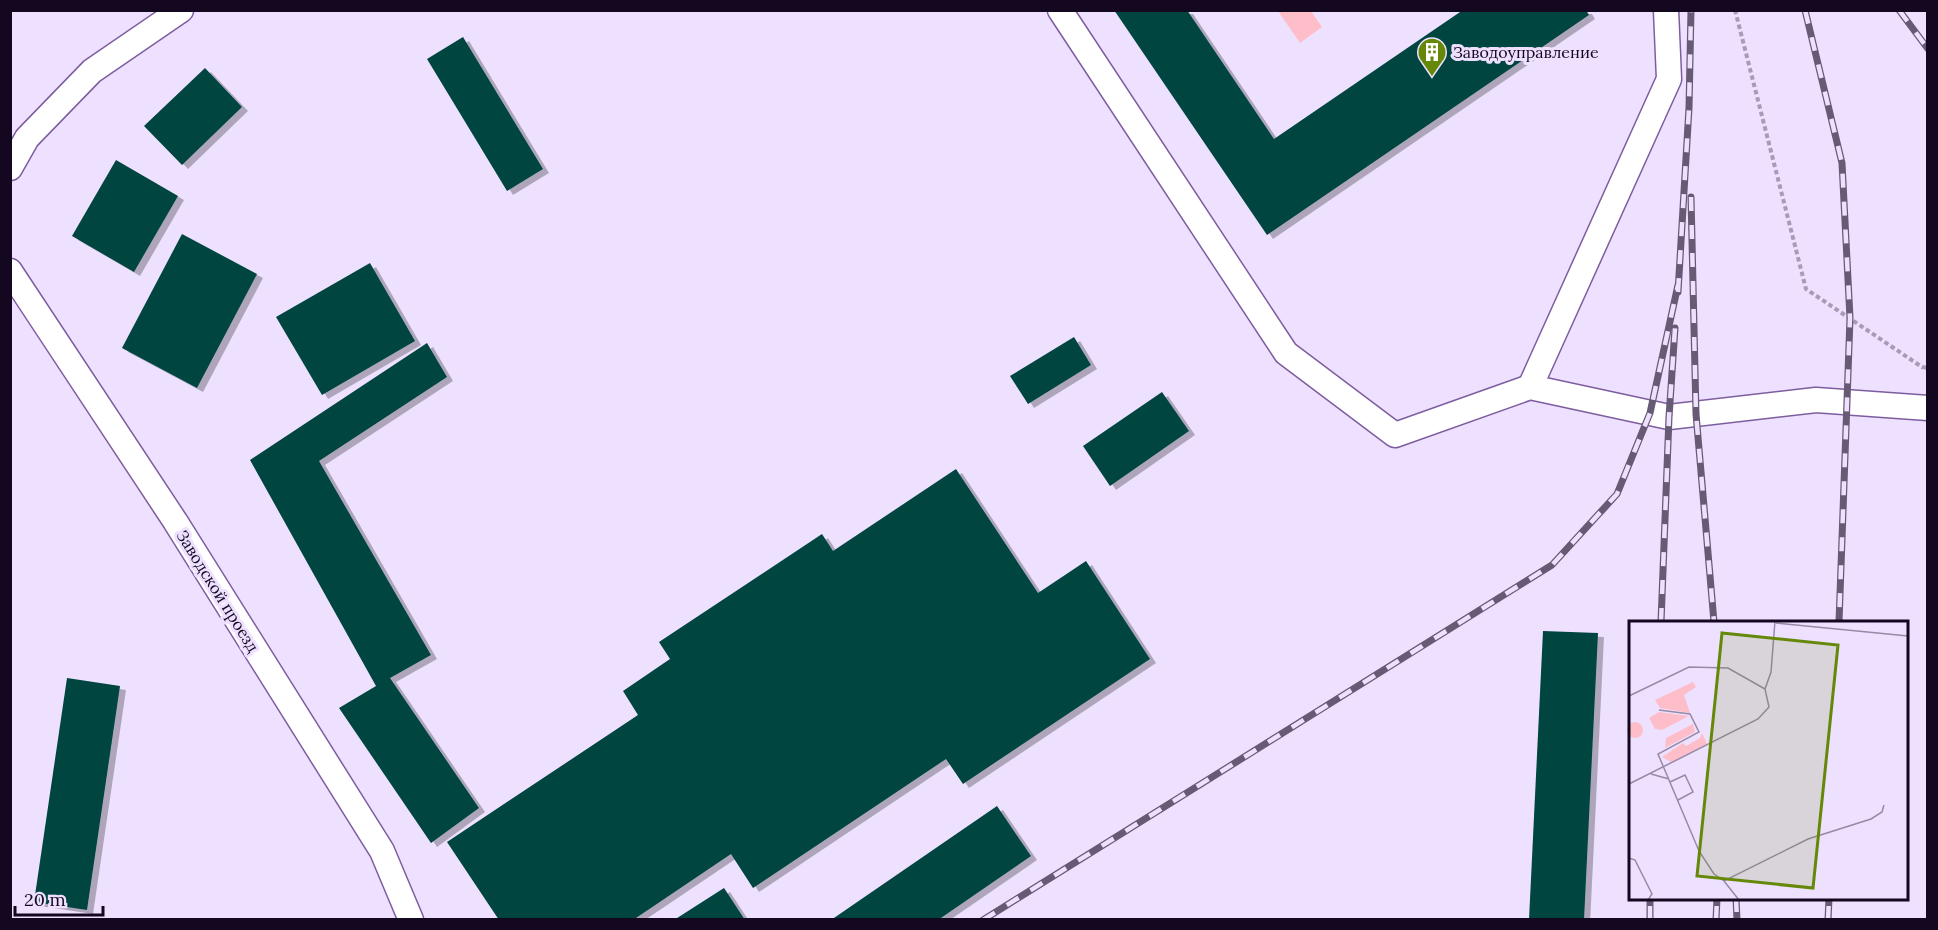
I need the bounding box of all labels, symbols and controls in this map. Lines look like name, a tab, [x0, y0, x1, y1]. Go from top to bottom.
building icon: Заводоуправление	[1416, 36, 1448, 78]
place label: Заводоуправление	[1453, 42, 1599, 62]
street label: Заводской проезд	[172, 526, 264, 656]
inset map	[1629, 621, 1908, 900]
scale bar	[15, 879, 104, 917]
text: 20 m	[24, 888, 66, 911]

